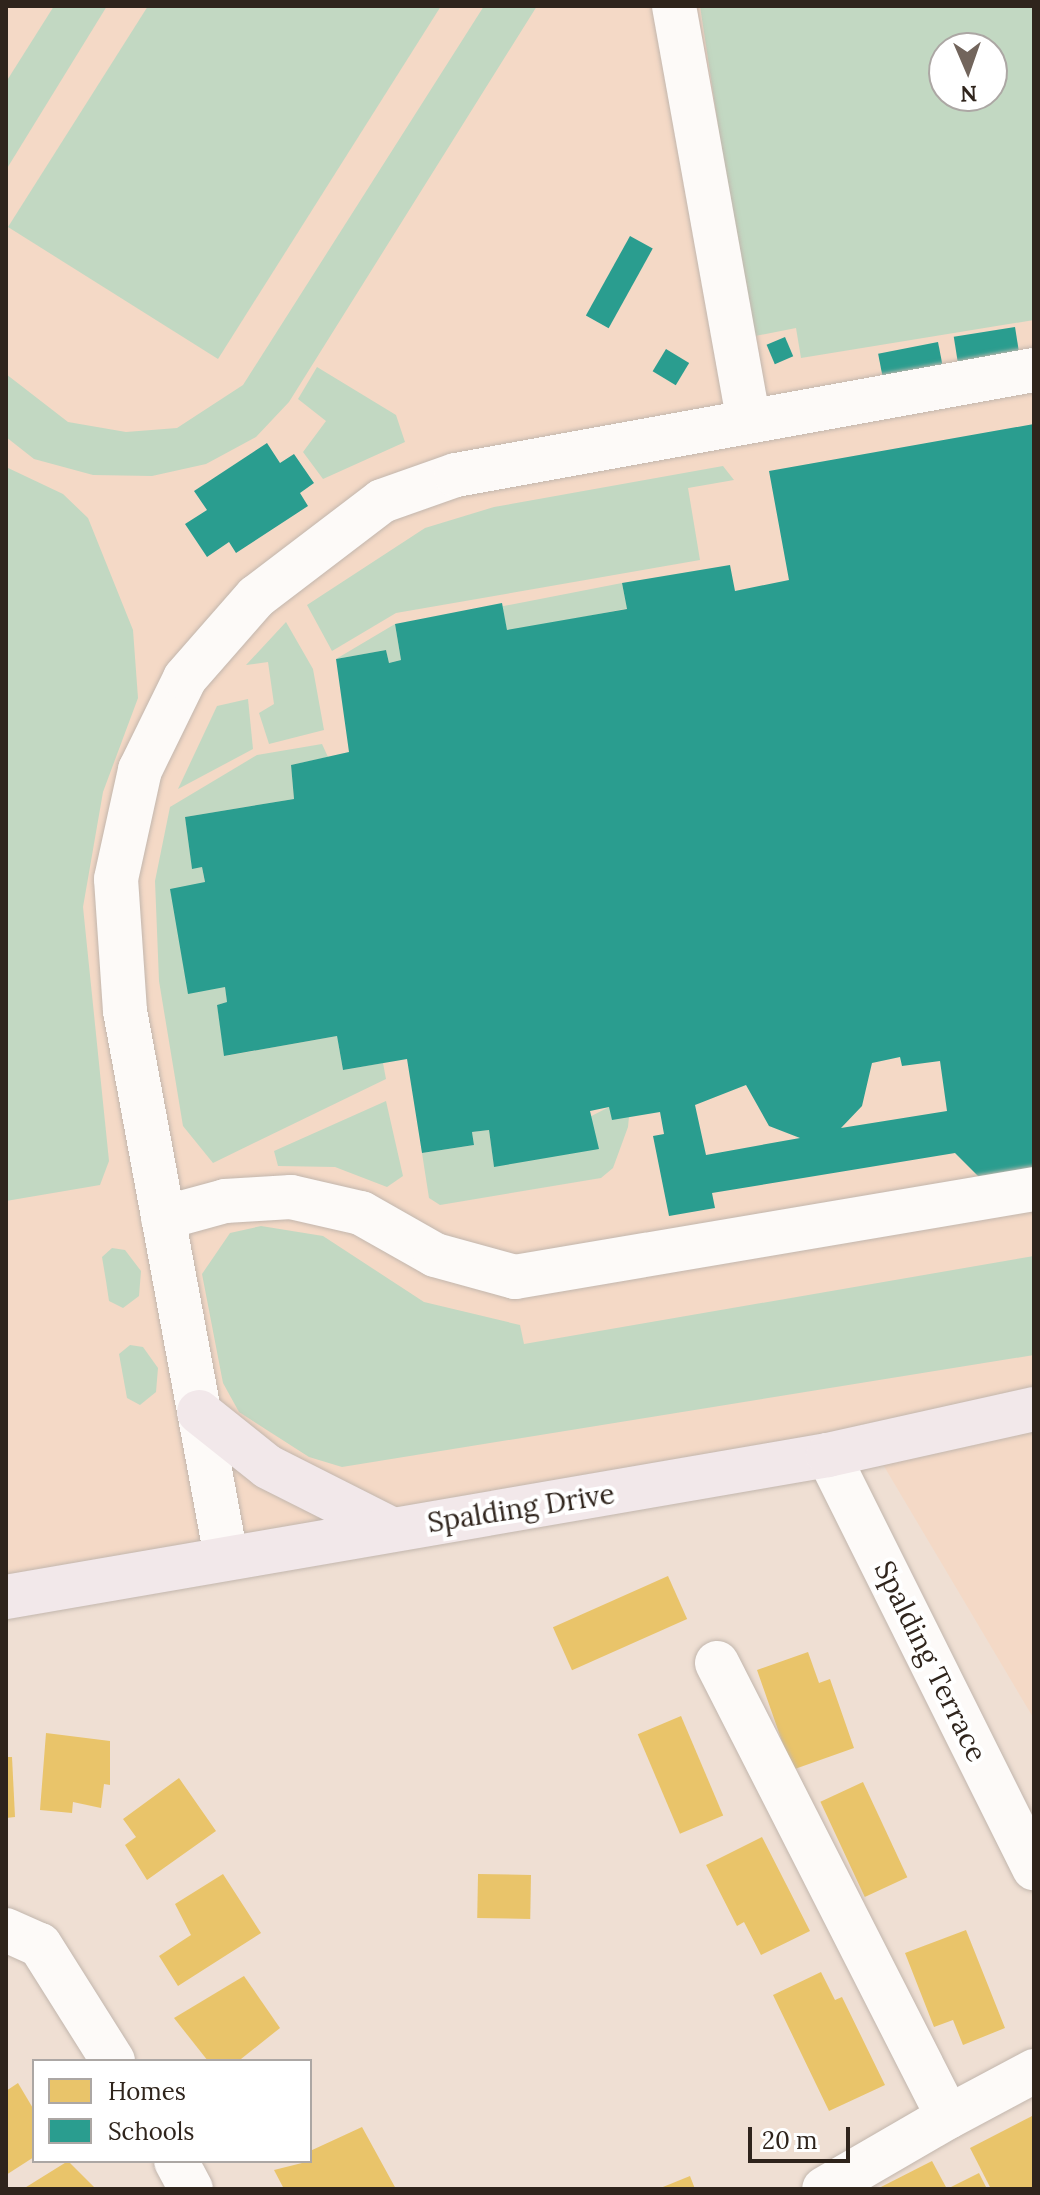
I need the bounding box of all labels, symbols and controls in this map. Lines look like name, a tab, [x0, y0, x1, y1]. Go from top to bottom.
north arrow	[928, 32, 1008, 112]
text: N	[960, 80, 978, 108]
street label: Spalding Drive	[425, 1477, 617, 1539]
street label: Spalding Terrace	[868, 1555, 994, 1767]
legend	[32, 2059, 312, 2163]
text: Homes	[108, 2076, 186, 2107]
scale bar	[752, 2111, 854, 2161]
text: Schools	[108, 2116, 194, 2147]
text: 20 m	[762, 2125, 818, 2156]

